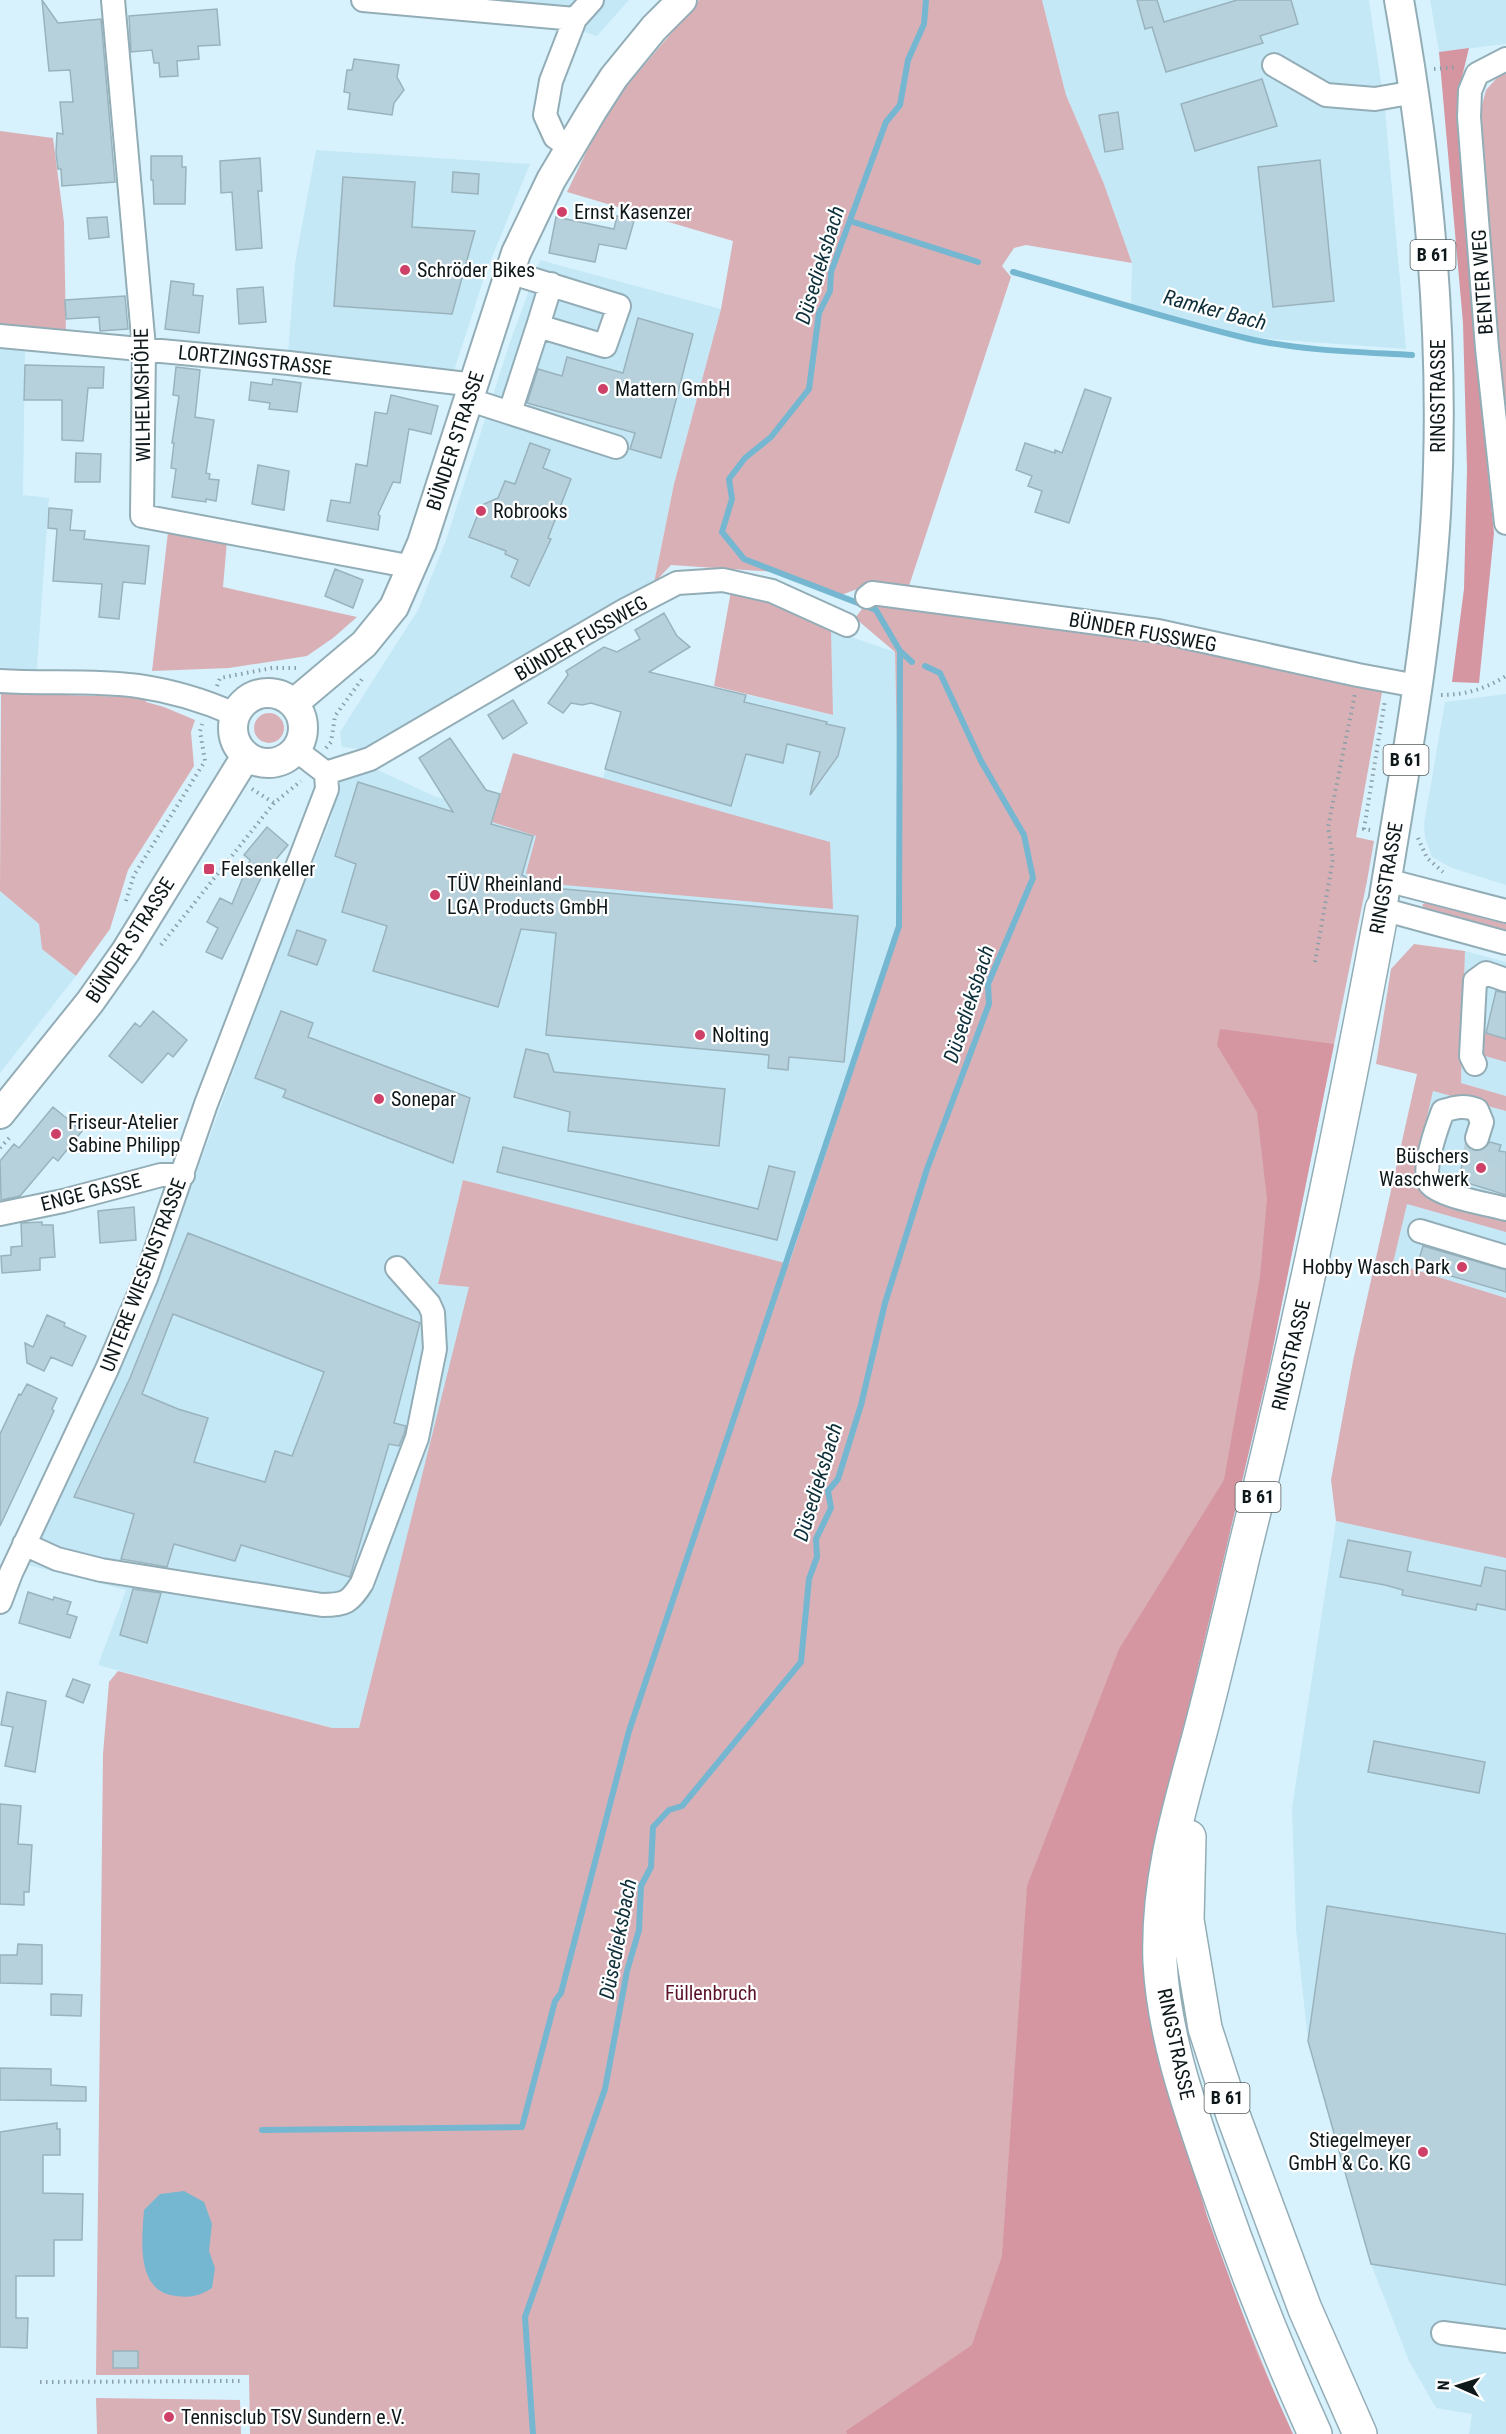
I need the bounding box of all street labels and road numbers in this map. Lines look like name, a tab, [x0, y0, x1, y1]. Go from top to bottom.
street label: BENTER WEG	[1466, 229, 1498, 335]
road number: B 61	[1410, 240, 1456, 270]
street label: WILHELMSHÖHE	[129, 328, 155, 462]
street label: RINGSTRASSE	[1426, 339, 1450, 453]
street label: LORTZINGSTRASSE	[177, 340, 333, 380]
street label: BÜNDER STRASSE	[421, 368, 489, 514]
street label: BÜNDER FUSSWEG	[510, 590, 652, 686]
street label: BÜNDER FUSSWEG	[1067, 607, 1219, 657]
road number: B 61	[1384, 745, 1428, 775]
street label: RINGSTRASSE	[1364, 820, 1408, 936]
street label: BÜNDER STRASSE	[81, 873, 180, 1007]
street label: ENGE GASSE	[38, 1168, 144, 1216]
street label: UNTERE WIESENSTRASSE	[95, 1175, 191, 1375]
street label: RINGSTRASSE	[1267, 1297, 1315, 1413]
road number: B 61	[1236, 1482, 1280, 1512]
street label: RINGSTRASSE	[1152, 1986, 1200, 2102]
road number: B 61	[1204, 2083, 1250, 2113]

